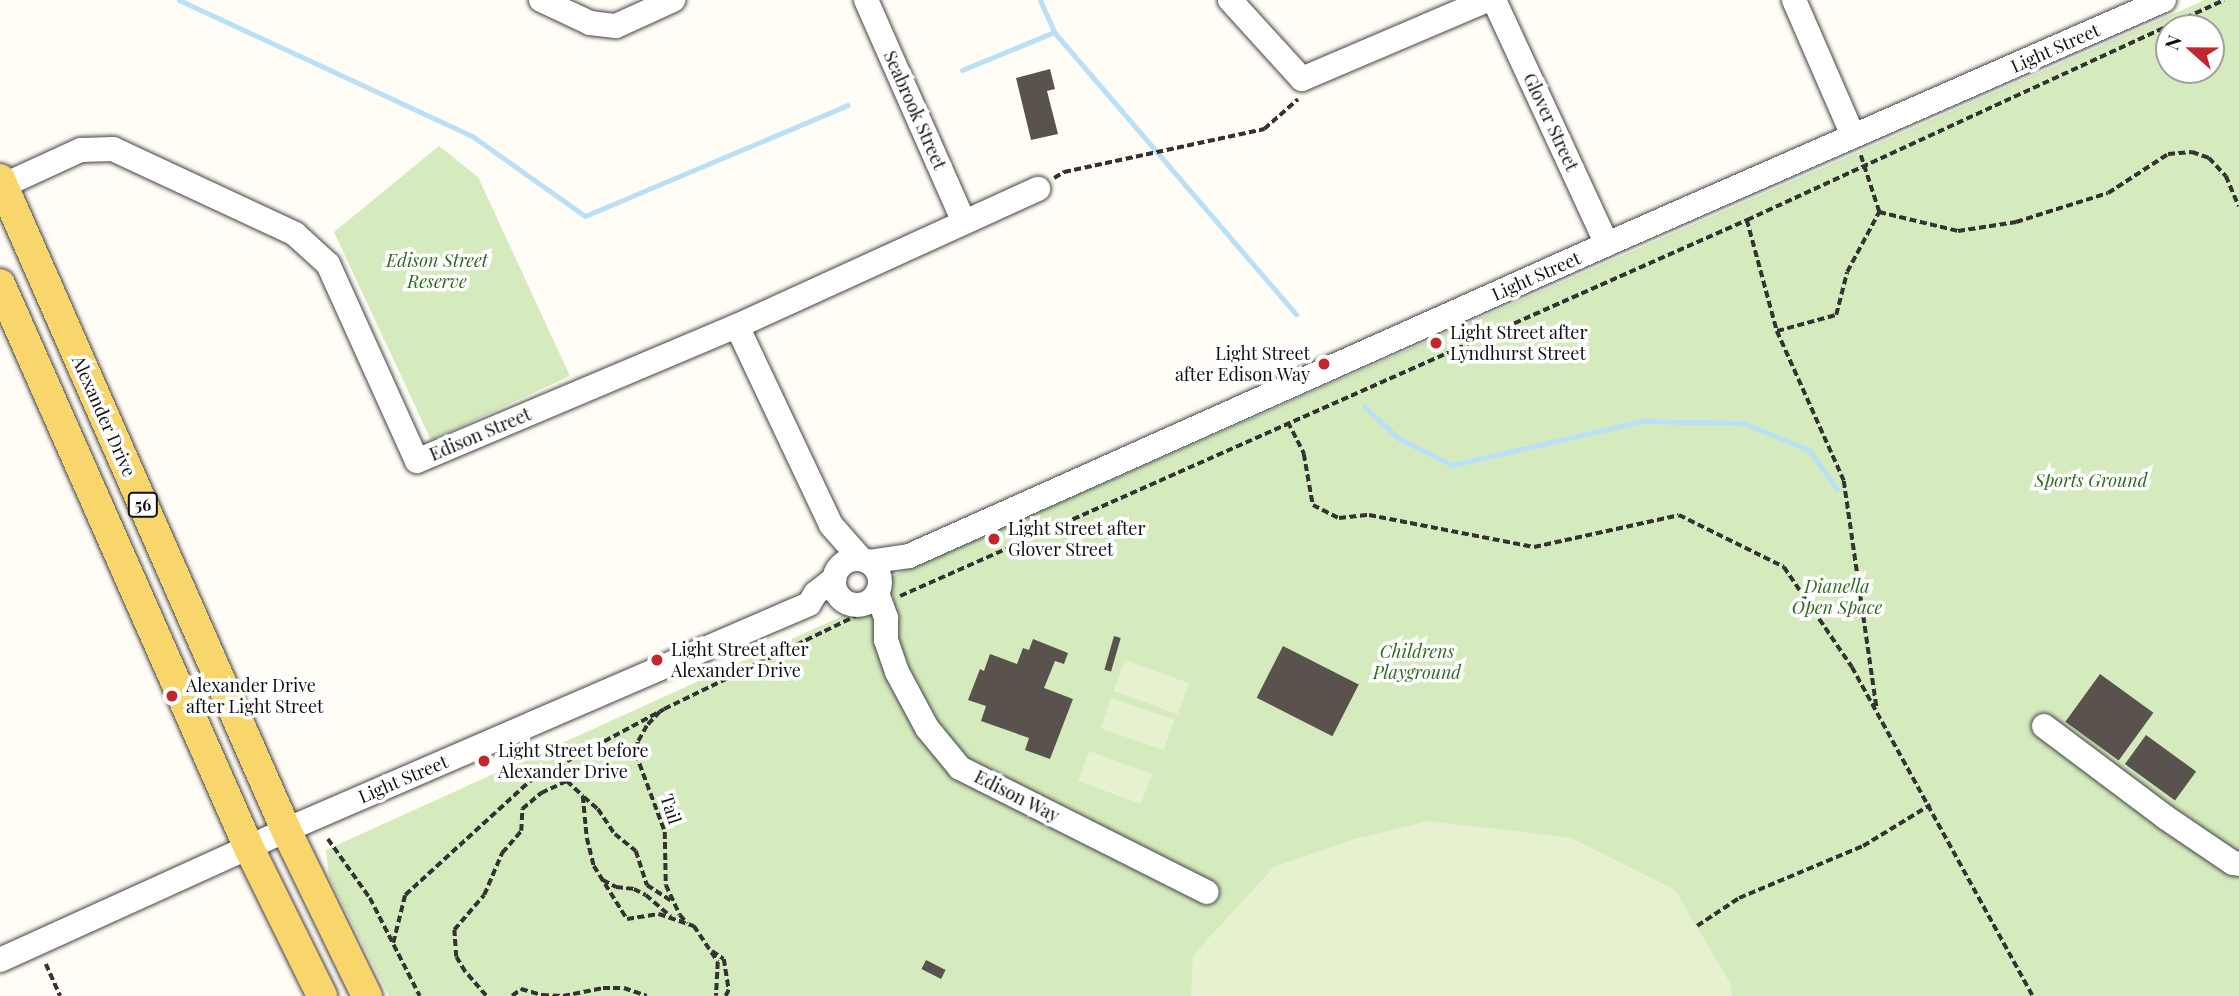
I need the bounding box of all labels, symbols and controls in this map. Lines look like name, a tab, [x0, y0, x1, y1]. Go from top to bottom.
north arrow	[2155, 14, 2225, 84]
street label: Light Street	[2007, 19, 2103, 77]
text: N	[2158, 31, 2187, 53]
street label: Seabrook Street	[879, 47, 951, 173]
street label: Glover Street	[1519, 69, 1583, 175]
street label: Light Street	[1488, 247, 1584, 305]
park label: Edison Street Reserve	[386, 250, 488, 292]
place label: Light Street after Lyndhurst Street	[1450, 322, 1588, 364]
marker: Light Street after Lyndhurst Street	[1428, 335, 1444, 351]
place label: Light Street after Edison Way	[1174, 343, 1310, 386]
street label: Alexander Drive	[68, 352, 140, 480]
marker: Light Street after Edison Way	[1316, 356, 1332, 372]
street label: Edison Street	[426, 403, 534, 465]
park label: Sports Ground	[2035, 469, 2147, 491]
road number: 56	[127, 492, 159, 518]
place label: Light Street after Glover Street	[1008, 518, 1146, 560]
marker: Light Street after Glover Street	[986, 531, 1002, 547]
park label: Dianella Open Space	[1792, 576, 1882, 618]
place label: Light Street after Alexander Drive	[671, 639, 809, 682]
park label: Childrens Playground	[1373, 641, 1461, 684]
marker: Light Street after Alexander Drive	[649, 652, 665, 668]
place label: Alexander Drive after Light Street	[186, 675, 324, 718]
marker: Alexander Drive after Light Street	[164, 688, 180, 704]
place label: Light Street before Alexander Drive	[498, 740, 649, 782]
street label: Light Street	[355, 750, 451, 808]
marker: Light Street before Alexander Drive	[476, 753, 492, 769]
street label: Edison Way	[971, 765, 1063, 827]
street label: Tail	[656, 791, 686, 827]

